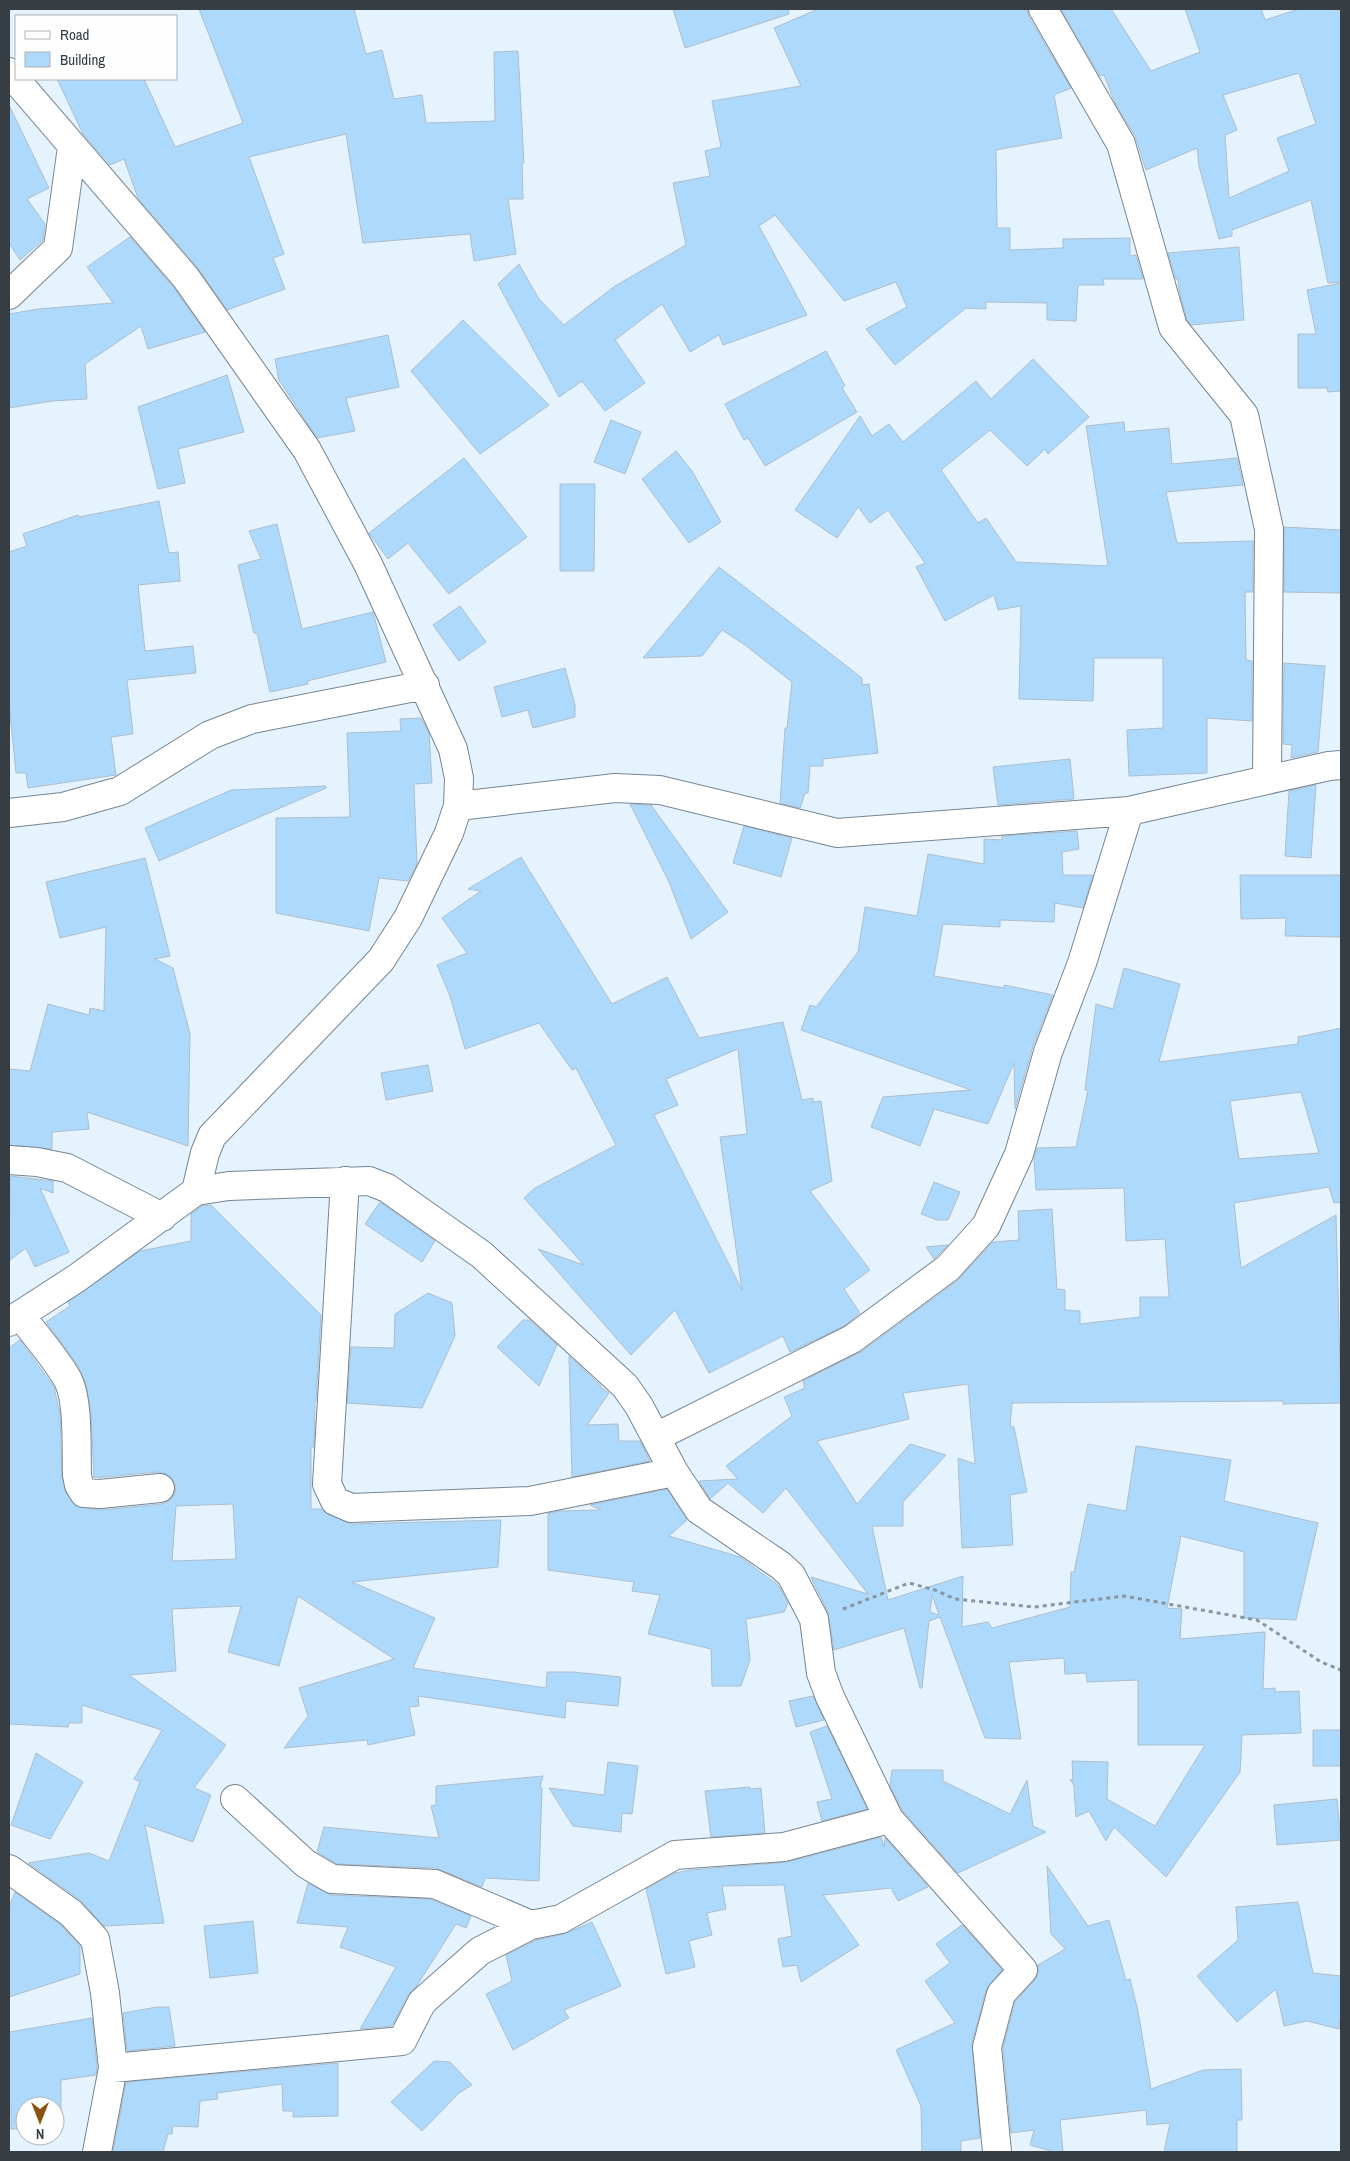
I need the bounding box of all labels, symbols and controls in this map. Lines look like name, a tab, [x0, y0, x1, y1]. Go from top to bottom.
legend	[15, 15, 178, 80]
text: Road	[60, 24, 89, 45]
text: Building	[60, 49, 105, 70]
north arrow	[15, 2096, 65, 2146]
text: N	[36, 2125, 44, 2143]

